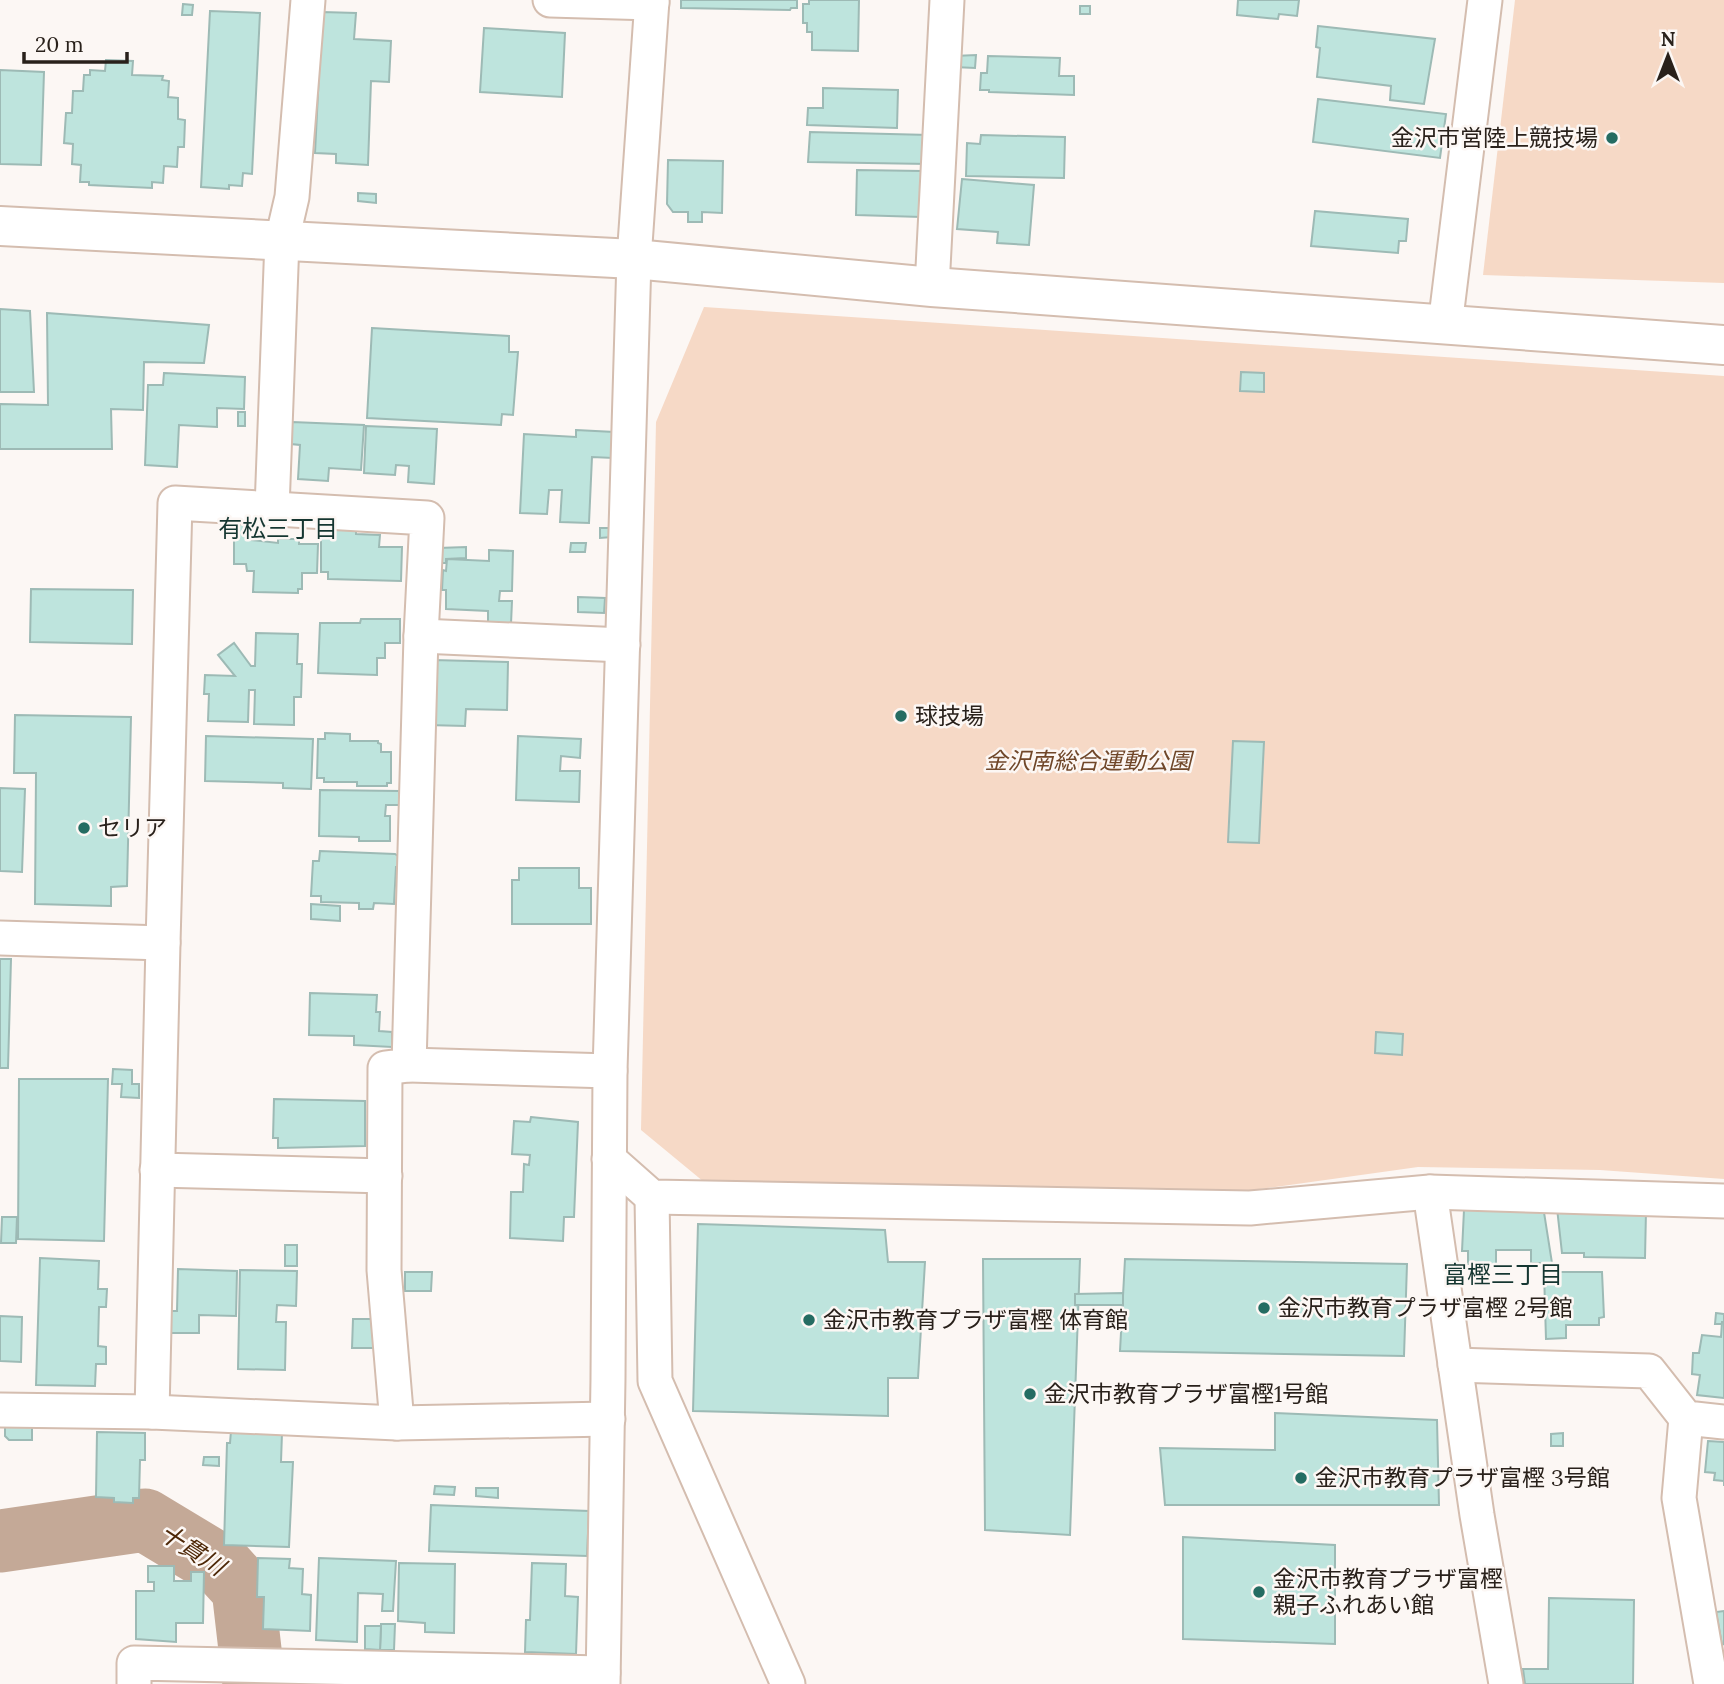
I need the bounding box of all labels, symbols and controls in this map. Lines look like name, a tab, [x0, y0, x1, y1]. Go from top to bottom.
scale bar	[24, 21, 128, 65]
north arrow	[1633, 21, 1703, 91]
text: N	[1661, 27, 1676, 51]
text: 20 m	[35, 31, 84, 58]
place label: 金沢市営陸上競技場	[1391, 123, 1598, 152]
marker: 金沢市営陸上競技場	[1604, 130, 1620, 146]
district label: 有松三丁目	[218, 513, 338, 544]
place label: 球技場	[915, 701, 984, 730]
marker: 球技場	[893, 708, 909, 724]
park label: 金沢南総合運動公園	[985, 746, 1195, 775]
place label: セリア	[98, 813, 167, 842]
marker: セリア	[76, 820, 92, 836]
district label: 富樫三丁目	[1443, 1259, 1563, 1290]
place label: 金沢市教育プラザ富樫 2号館	[1278, 1293, 1572, 1322]
marker: 金沢市教育プラザ富樫 2号館	[1256, 1300, 1272, 1316]
place label: 金沢市教育プラザ富樫 体育館	[823, 1305, 1128, 1334]
marker: 金沢市教育プラザ富樫 体育館	[801, 1312, 817, 1328]
place label: 金沢市教育プラザ富樫1号館	[1044, 1379, 1328, 1408]
marker: 金沢市教育プラザ富樫1号館	[1022, 1386, 1038, 1402]
place label: 金沢市教育プラザ富樫 3号館	[1315, 1463, 1610, 1492]
marker: 金沢市教育プラザ富樫 3号館	[1293, 1470, 1309, 1486]
water label: 十貫川	[154, 1517, 233, 1584]
place label: 金沢市教育プラザ富樫 親子ふれあい館	[1273, 1564, 1503, 1619]
marker: 金沢市教育プラザ富樫 親子ふれあい館	[1251, 1584, 1267, 1600]

